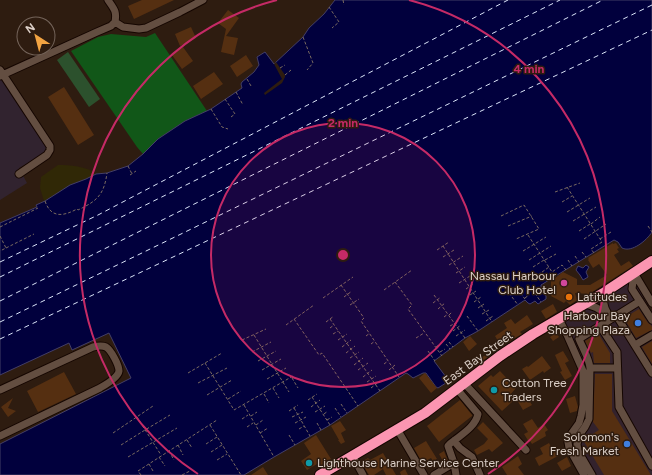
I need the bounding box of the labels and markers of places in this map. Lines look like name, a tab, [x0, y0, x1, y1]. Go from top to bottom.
centre of rings	[336, 248, 350, 262]
place label: Nassau Harbour Club Hotel	[470, 269, 556, 297]
marker: Nassau Harbour Club Hotel	[559, 278, 569, 288]
place label: Latitudes	[577, 290, 627, 304]
marker: Latitudes	[564, 292, 574, 302]
place label: Harbour Bay Shopping Plaza	[548, 309, 631, 337]
marker: Harbour Bay Shopping Plaza	[633, 318, 643, 328]
place label: Cotton Tree Traders	[502, 376, 567, 404]
marker: Cotton Tree Traders	[489, 385, 499, 395]
place label: Solomon's Fresh Market	[550, 430, 619, 458]
marker: Solomon's Fresh Market	[622, 439, 632, 449]
place label: Lighthouse Marine Service Center	[317, 456, 499, 470]
marker: Lighthouse Marine Service Center	[304, 458, 314, 468]

